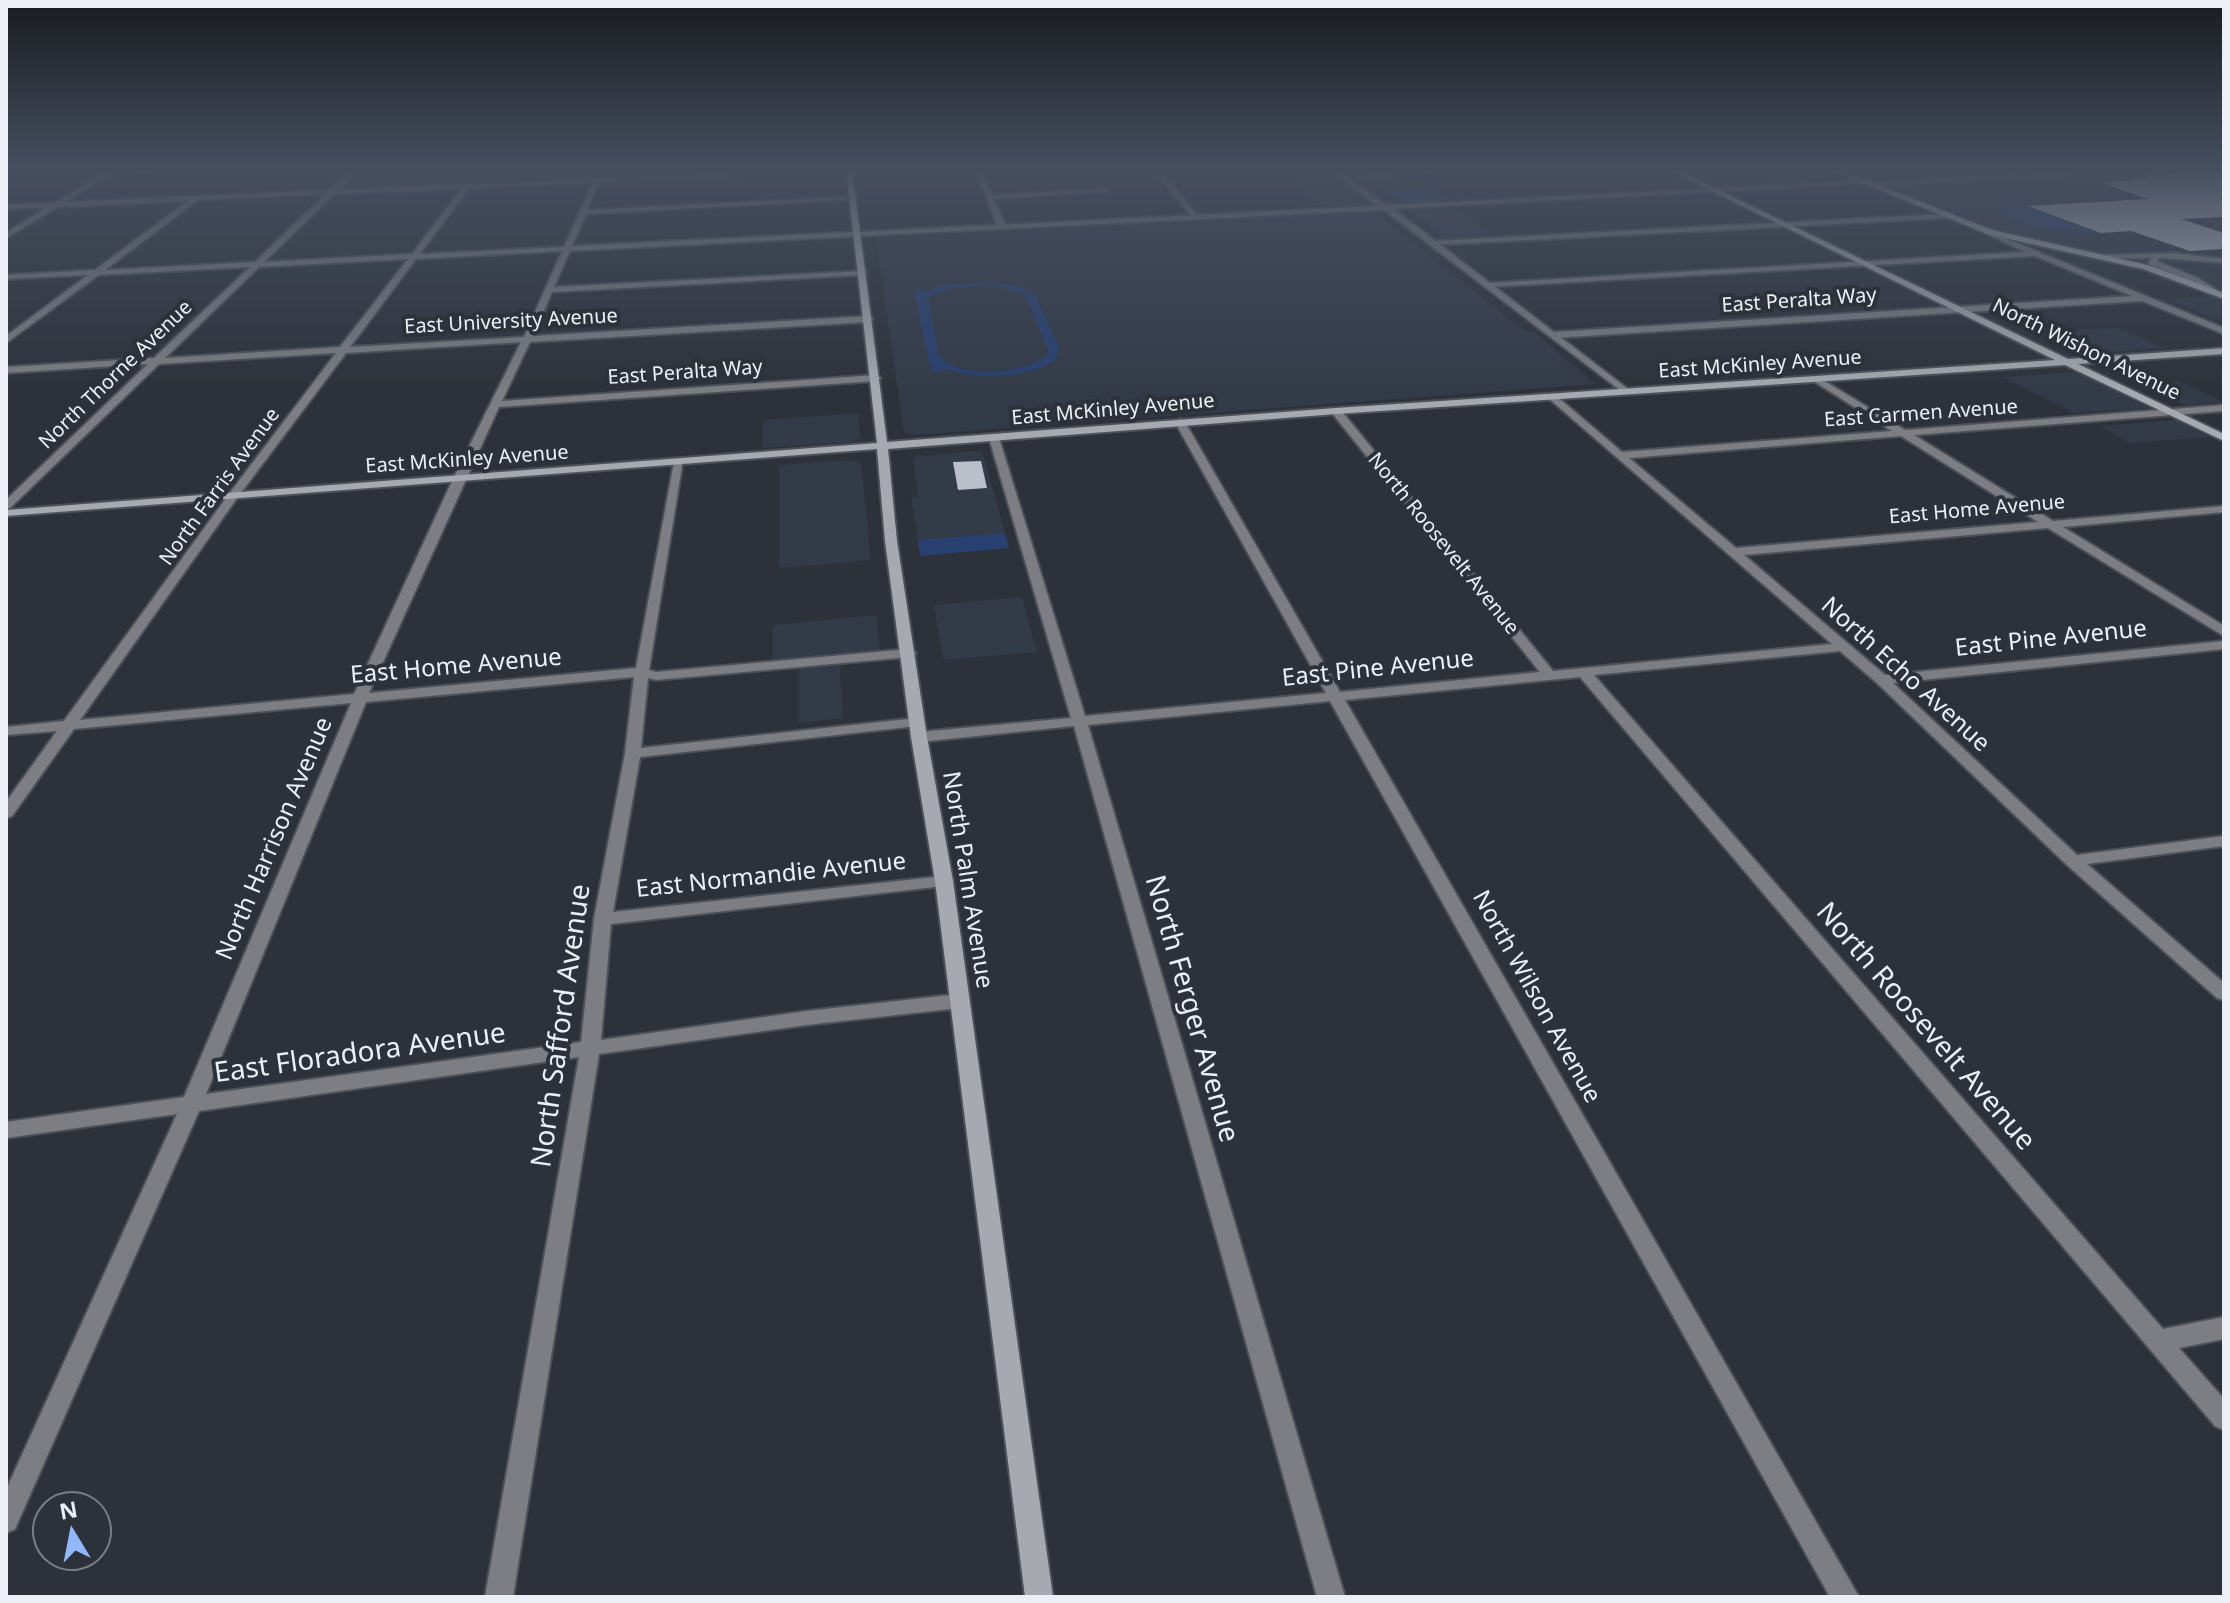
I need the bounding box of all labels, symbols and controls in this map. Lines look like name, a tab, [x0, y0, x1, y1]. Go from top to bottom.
street label: East Peralta Way	[1721, 284, 1877, 318]
street label: North Wishon Avenue	[1988, 294, 2184, 406]
street label: North Thorne Avenue	[35, 296, 197, 454]
street label: East University Avenue	[404, 304, 618, 340]
street label: East McKinley Avenue	[1658, 346, 1862, 384]
street label: East Peralta Way	[607, 356, 763, 390]
street label: East McKinley Avenue	[1011, 389, 1215, 431]
street label: East Carmen Avenue	[1823, 395, 2019, 433]
street label: North Farris Avenue	[155, 404, 285, 570]
street label: East McKinley Avenue	[365, 441, 569, 479]
street label: North Roosevelt Avenue	[1362, 448, 1524, 640]
street label: East Home Avenue	[1888, 490, 2066, 530]
street label: North Echo Avenue	[1815, 592, 1995, 758]
street label: East Pine Avenue	[1954, 615, 2148, 663]
street label: East Home Avenue	[349, 643, 563, 691]
street label: East Pine Avenue	[1281, 645, 1475, 693]
street label: North Harrison Avenue	[211, 713, 339, 965]
street label: North Palm Avenue	[936, 769, 998, 991]
street label: East Normandie Avenue	[634, 847, 908, 905]
street label: North Ferger Avenue	[1137, 872, 1245, 1146]
street label: North Safford Avenue	[525, 882, 599, 1170]
street label: North Wilson Avenue	[1466, 886, 1606, 1108]
street label: North Roosevelt Avenue	[1808, 896, 2042, 1158]
street label: East Floradora Avenue	[212, 1017, 508, 1091]
north arrow	[32, 1491, 112, 1571]
text: N	[57, 1493, 80, 1526]

